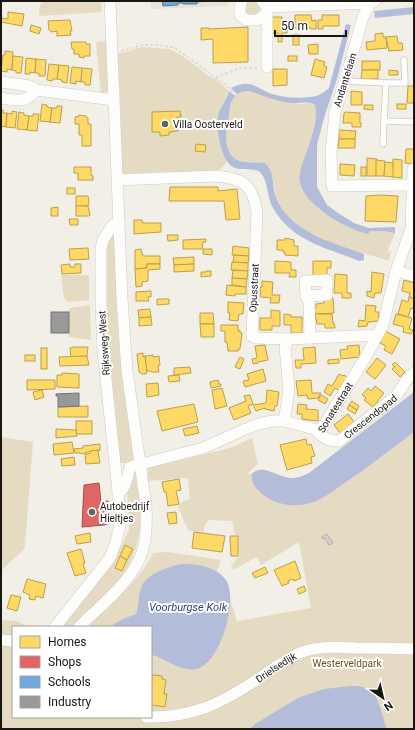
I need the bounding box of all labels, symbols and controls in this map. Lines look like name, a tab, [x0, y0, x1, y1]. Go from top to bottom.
scale bar	[275, 12, 346, 38]
text: 50 m	[281, 19, 308, 33]
street label: Andantelaan	[332, 52, 358, 108]
marker: Villa Oosterveld	[160, 119, 170, 129]
place label: Villa Oosterveld	[173, 119, 243, 130]
street label: Opusstraat	[247, 263, 261, 313]
street label: Rijksweg-West	[96, 310, 112, 376]
street label: Sonatestraat	[315, 380, 355, 434]
street label: Crescendopad	[342, 392, 399, 441]
place label: Autobedrijf Hieltjes	[100, 501, 150, 524]
marker: Autobedrijf Hieltjes	[87, 507, 97, 517]
water label: Voorburgse Kolk	[149, 601, 228, 614]
legend	[12, 626, 152, 718]
text: Homes	[48, 635, 86, 649]
street label: Drielsedijk	[254, 650, 299, 685]
text: Shops	[48, 655, 82, 669]
park label: Westerveldpark	[313, 658, 382, 669]
text: Schools	[48, 675, 91, 689]
north arrow	[363, 678, 403, 718]
text: Industry	[48, 695, 92, 709]
text: N	[381, 698, 395, 714]

